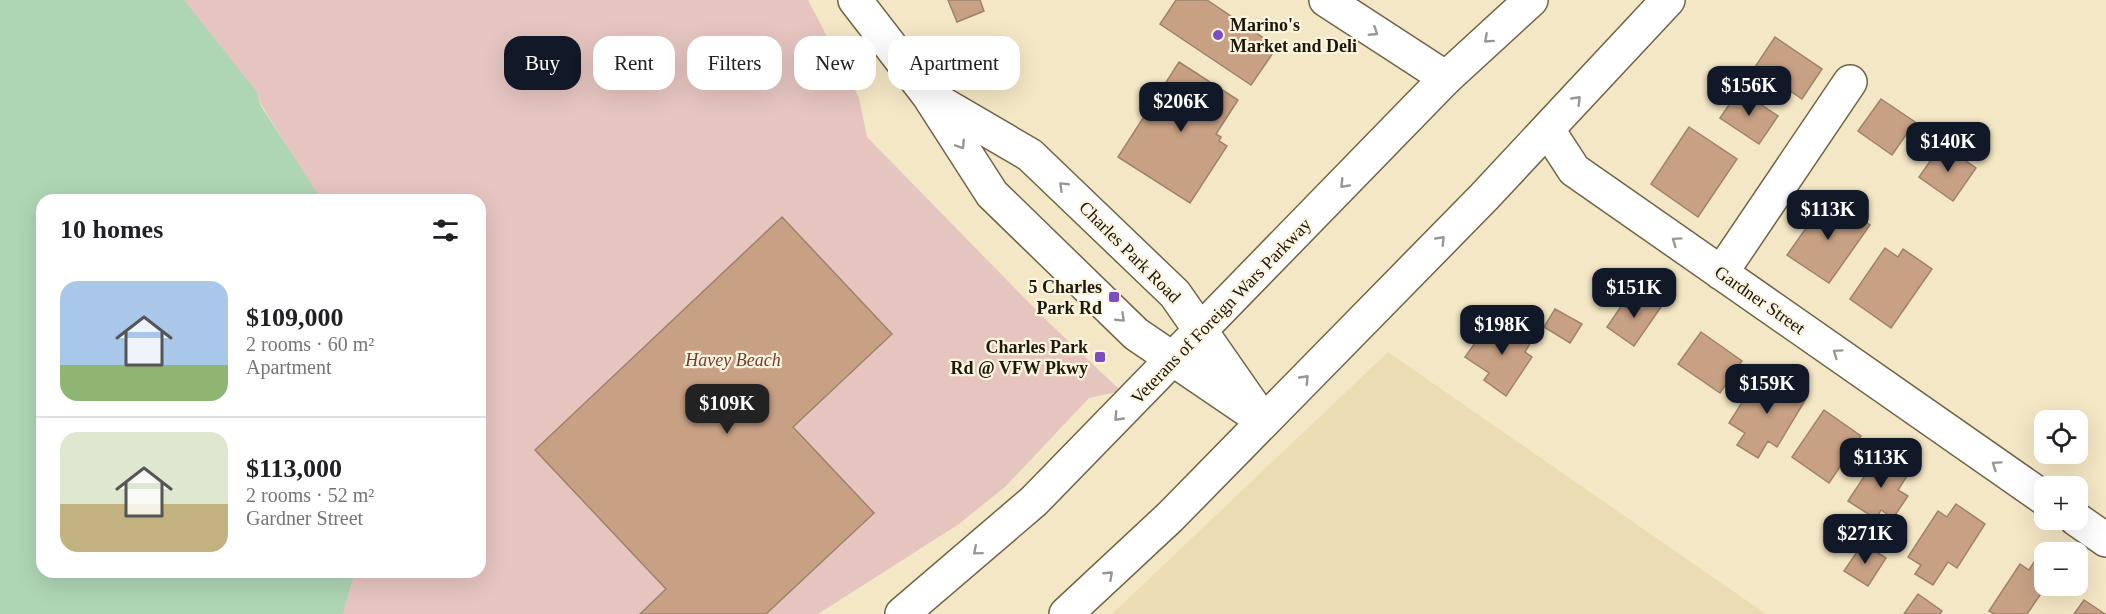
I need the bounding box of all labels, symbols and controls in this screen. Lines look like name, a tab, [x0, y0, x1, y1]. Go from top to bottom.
place label: Marino's Market and Deli	[1230, 15, 1357, 56]
one-way arrow	[1368, 25, 1378, 37]
marker: Marino's Market and Deli	[1211, 28, 1225, 42]
one-way arrow	[1484, 32, 1495, 43]
chip: Buy	[504, 36, 581, 90]
chip: Rent	[593, 36, 675, 90]
chip: Filters	[687, 36, 782, 90]
chip: New	[794, 36, 876, 90]
chip: Apartment	[888, 36, 1020, 90]
pin: $156K	[1707, 66, 1791, 117]
text: $156K	[1721, 74, 1777, 96]
pin: $206K	[1139, 82, 1223, 133]
text: $206K	[1153, 90, 1209, 112]
one-way arrow	[1569, 96, 1580, 107]
pin: $140K	[1906, 122, 1990, 173]
text: $140K	[1920, 130, 1976, 152]
one-way arrow	[954, 138, 965, 149]
one-way arrow	[1340, 177, 1351, 187]
one-way arrow	[1059, 183, 1070, 194]
pin: $113K	[1786, 190, 1870, 241]
street label: Charles Park Road	[1075, 197, 1185, 307]
text: $113K	[1801, 198, 1855, 220]
icon: filters	[429, 214, 462, 247]
street label: Veterans of Foreign Wars Parkway	[1127, 214, 1315, 408]
text: 10 homes	[60, 215, 163, 244]
one-way arrow	[1434, 237, 1445, 248]
one-way arrow	[1672, 237, 1683, 248]
street label: Gardner Street	[1711, 262, 1809, 338]
pin: $151K	[1592, 268, 1676, 319]
text: $151K	[1606, 276, 1662, 298]
place label: 5 Charles Park Rd	[1029, 277, 1102, 318]
marker: 5 Charles Park Rd	[1107, 290, 1121, 304]
text: $109,000	[246, 303, 344, 332]
icon: home	[108, 305, 180, 377]
pin: $198K	[1460, 305, 1544, 356]
one-way arrow	[1113, 311, 1124, 322]
text: $198K	[1474, 313, 1530, 335]
text: 2 rooms · 60 m²	[246, 333, 374, 355]
place label: Charles Park Rd @ VFW Pkwy	[950, 337, 1088, 378]
one-way arrow	[1832, 349, 1843, 360]
park label: Havey Beach	[684, 350, 781, 370]
marker: Charles Park Rd @ VFW Pkwy	[1093, 350, 1107, 364]
text: Apartment	[246, 356, 332, 378]
pin: $159K	[1725, 364, 1809, 415]
text: $159K	[1739, 372, 1795, 394]
one-way arrow	[1297, 376, 1308, 387]
pin: $109K	[685, 384, 769, 435]
text: $109K	[699, 392, 755, 414]
one-way arrow	[1115, 409, 1126, 420]
map controls	[2034, 410, 2088, 596]
button: locate	[2034, 410, 2088, 464]
pin: $113K	[1839, 438, 1923, 489]
text: $113K	[1854, 446, 1908, 468]
text: $113,000	[246, 454, 342, 483]
icon: home	[108, 456, 180, 528]
one-way arrow	[1992, 461, 2003, 472]
button: +	[2034, 476, 2088, 530]
text: 2 rooms · 52 m²	[246, 484, 374, 506]
text: Gardner Street	[246, 507, 363, 529]
pin: $271K	[1823, 514, 1907, 565]
text: $271K	[1837, 522, 1893, 544]
button: −	[2034, 542, 2088, 596]
one-way arrow	[973, 544, 984, 555]
one-way arrow	[1102, 571, 1113, 582]

